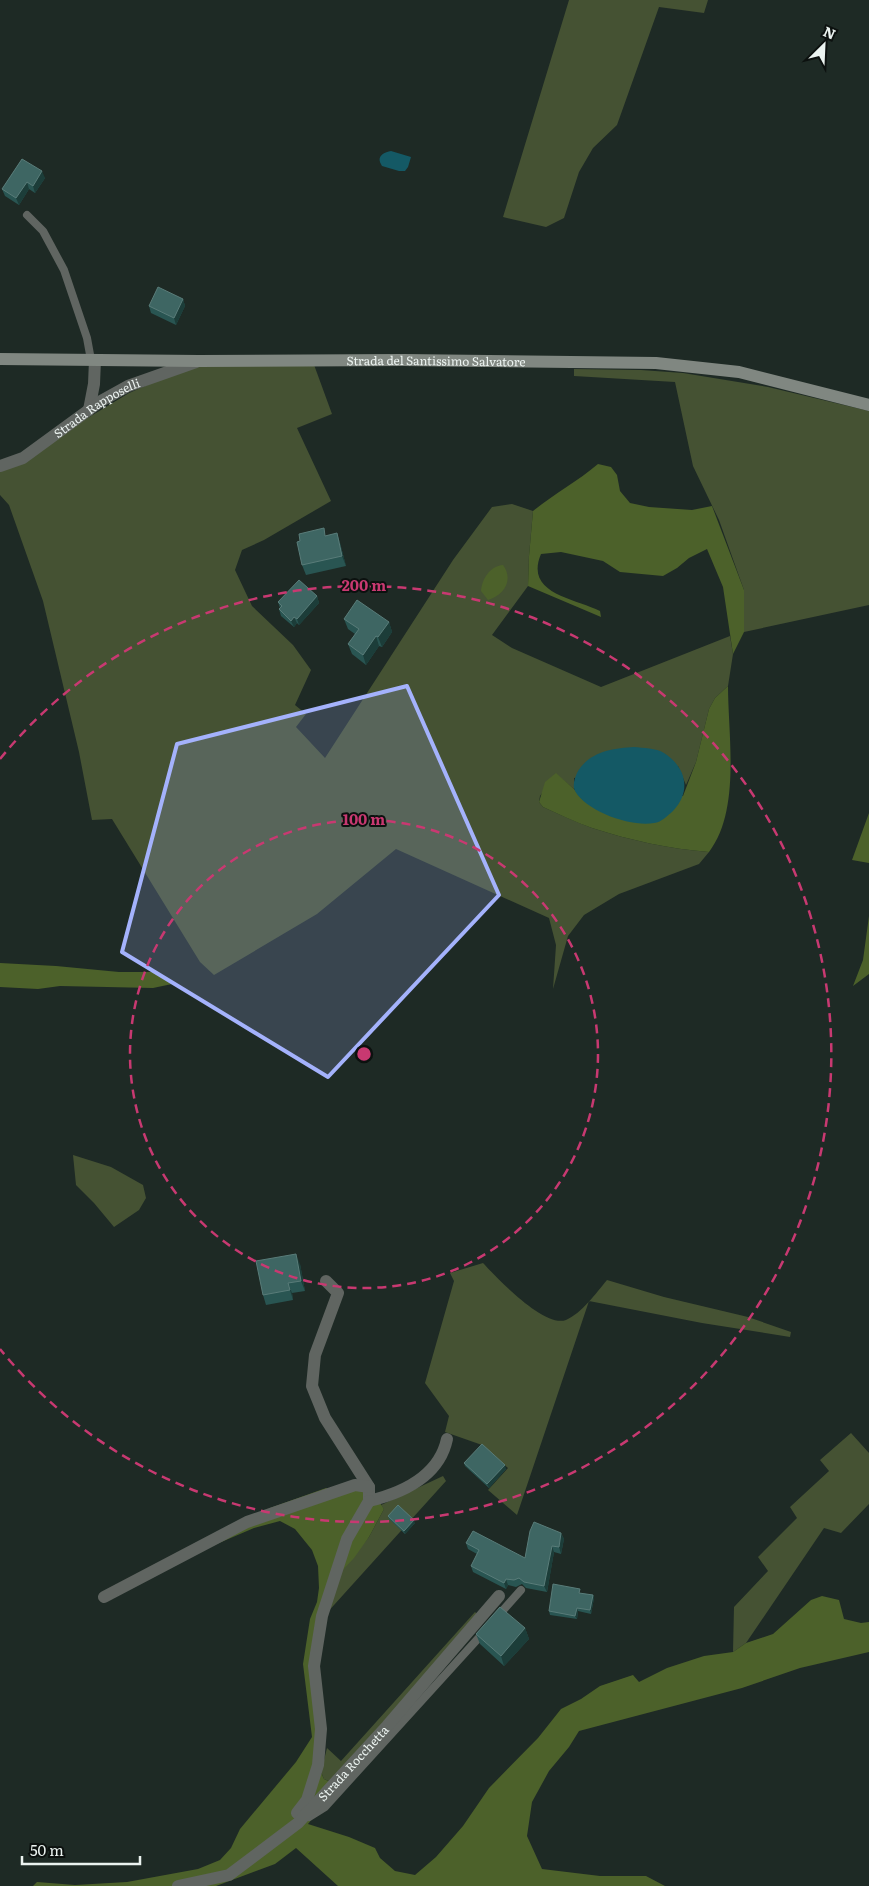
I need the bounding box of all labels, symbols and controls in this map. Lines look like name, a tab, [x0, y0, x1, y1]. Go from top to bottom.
north arrow	[799, 20, 849, 70]
text: N	[820, 21, 839, 44]
street label: Strada del Santissimo Salvatore	[346, 351, 526, 370]
street label: Strada Rapposelli	[50, 373, 142, 442]
text: 200 m	[342, 573, 386, 596]
text: 100 m	[343, 807, 385, 830]
centre of rings	[355, 1045, 373, 1063]
street label: Strada Rocchetta	[314, 1721, 393, 1805]
scale bar	[22, 1834, 140, 1866]
text: 50 m	[30, 1838, 64, 1861]

